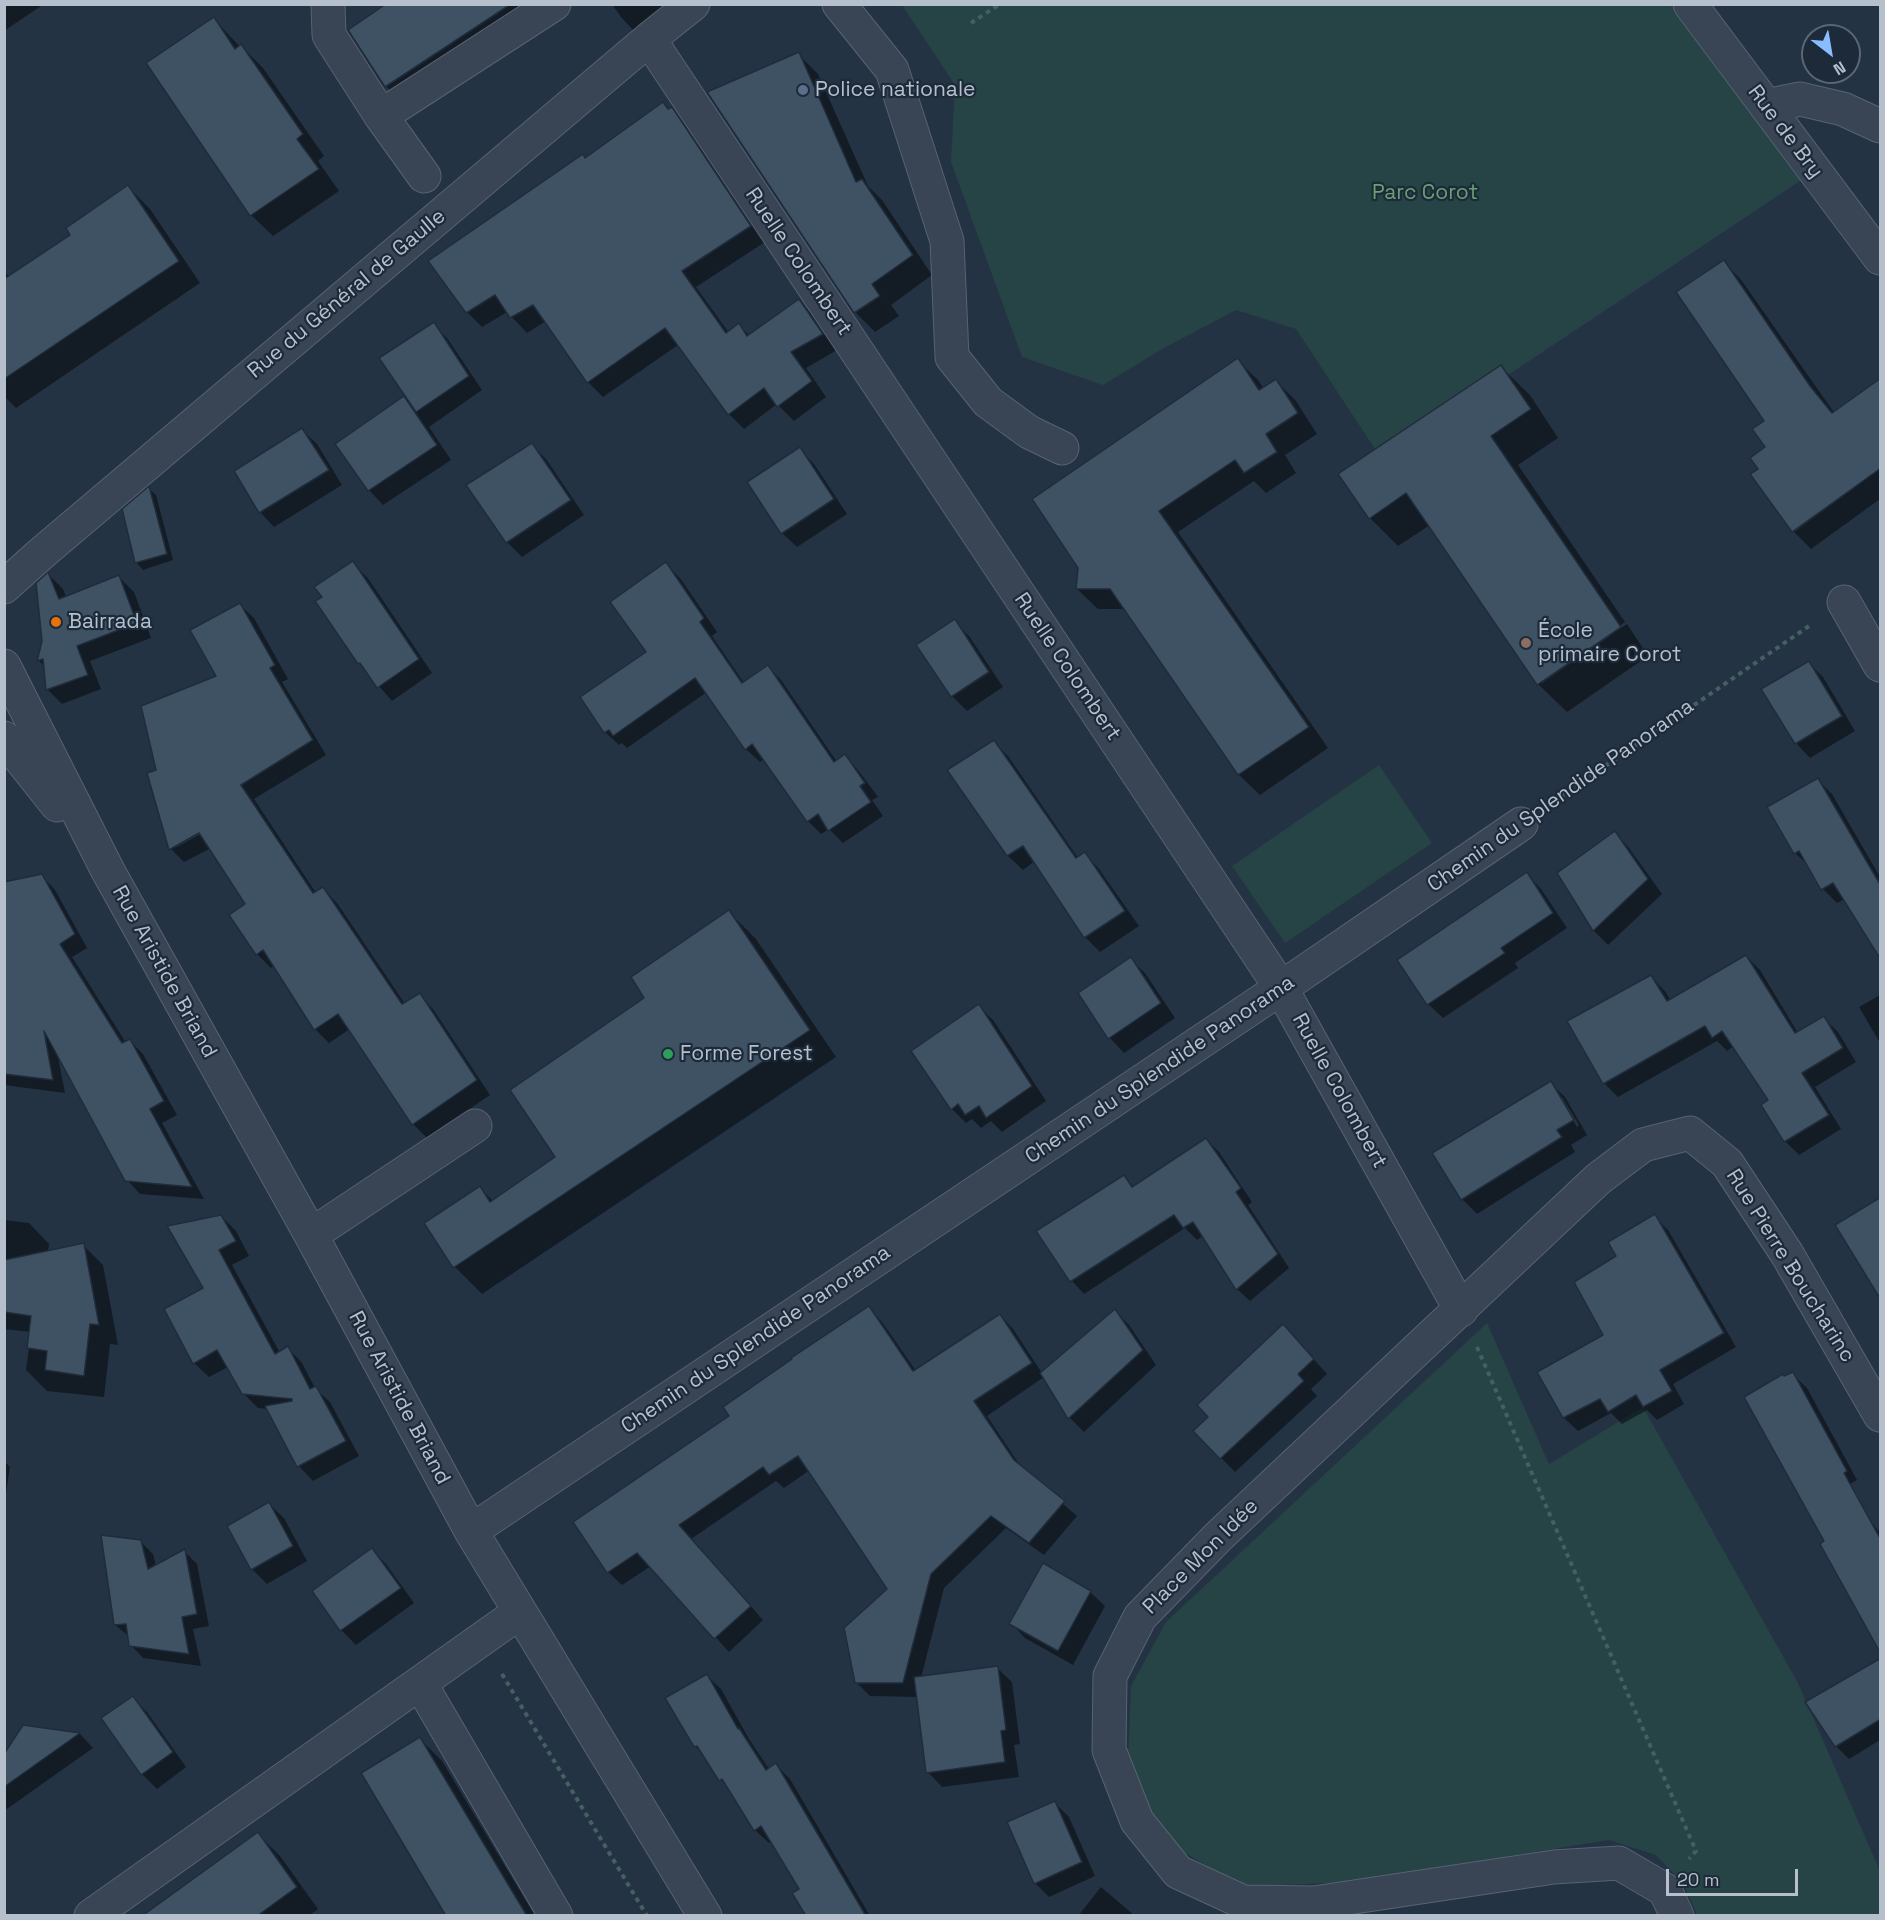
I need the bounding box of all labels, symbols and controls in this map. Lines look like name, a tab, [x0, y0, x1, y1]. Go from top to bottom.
north arrow	[1801, 24, 1861, 84]
text: N	[1829, 56, 1850, 80]
place label: Police nationale	[815, 77, 976, 103]
street label: Rue de Bry	[1742, 81, 1828, 183]
marker: Police nationale	[796, 83, 810, 97]
park label: Parc Corot	[1372, 180, 1478, 206]
street label: Ruelle Colombert	[739, 183, 857, 341]
street label: Rue du Général de Gaulle	[243, 204, 451, 384]
street label: Ruelle Colombert	[1008, 588, 1126, 746]
place label: Bairrada	[68, 609, 152, 635]
marker: Bairrada	[49, 615, 63, 629]
place label: École primaire Corot	[1538, 618, 1681, 668]
marker: École primaire Corot	[1519, 636, 1533, 650]
street label: Chemin du Splendide Panorama	[1423, 694, 1699, 898]
street label: Rue Aristide Briand	[106, 882, 222, 1062]
street label: Chemin du Splendide Panorama	[1021, 970, 1299, 1170]
street label: Ruelle Colombert	[1286, 1009, 1392, 1173]
place label: Forme Forest	[680, 1041, 813, 1067]
marker: Forme Forest	[661, 1047, 675, 1061]
street label: Rue Pierre Boucharinc	[1720, 1165, 1860, 1367]
street label: Chemin du Splendide Panorama	[617, 1240, 895, 1440]
street label: Rue Aristide Briand	[343, 1307, 455, 1489]
street label: Place Mon Idée	[1138, 1494, 1264, 1620]
scale bar	[1669, 1857, 1801, 1895]
text: 20 m	[1677, 1868, 1720, 1891]

